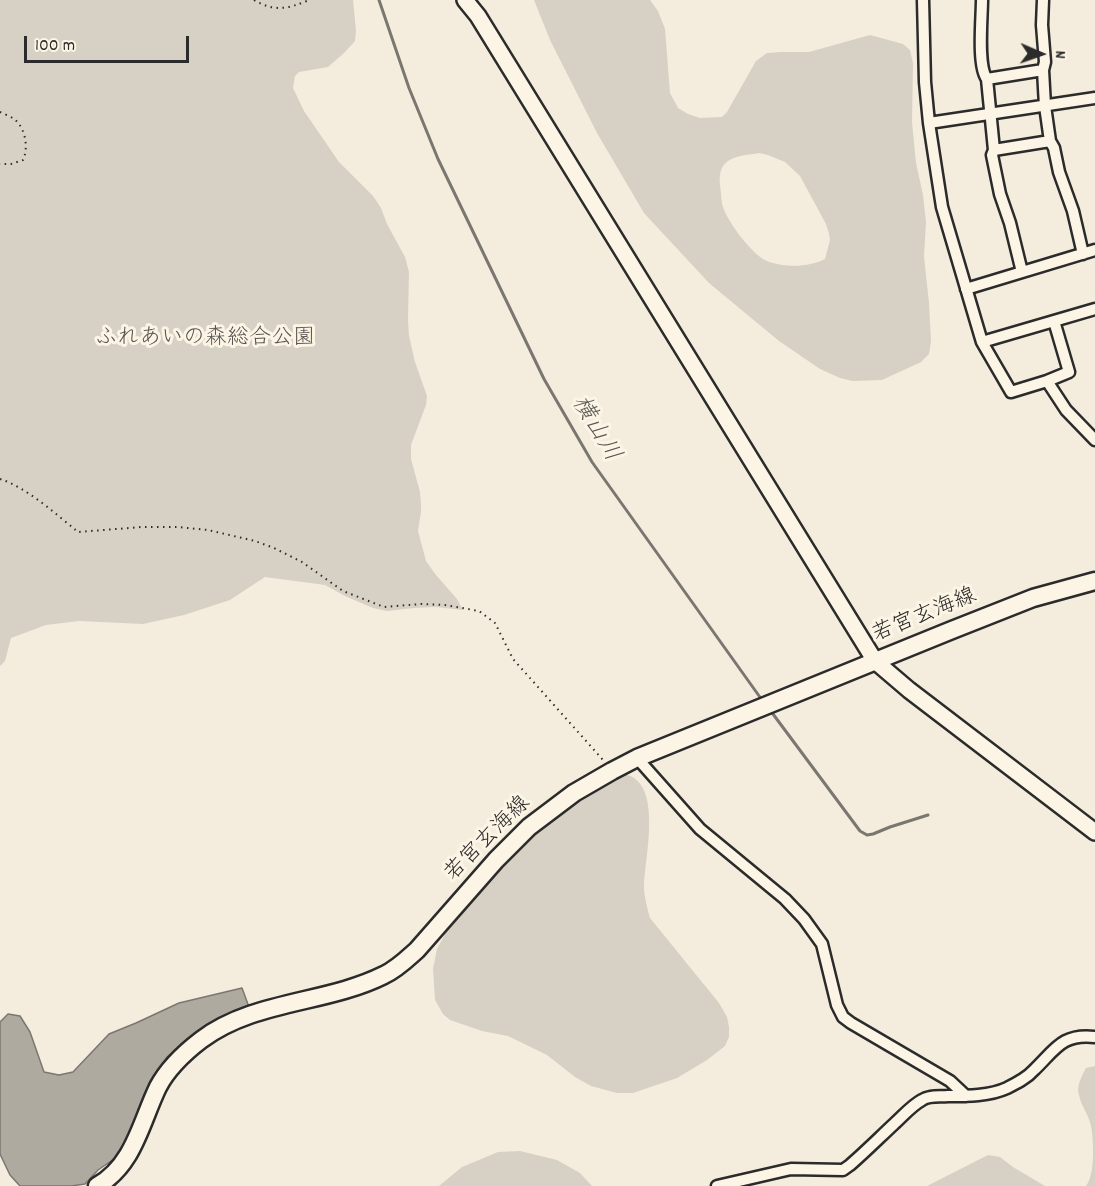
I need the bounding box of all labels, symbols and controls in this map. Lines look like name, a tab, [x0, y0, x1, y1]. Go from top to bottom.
scale bar	[27, 24, 192, 62]
north arrow	[1011, 24, 1071, 84]
text: 100 m	[35, 34, 75, 59]
text: N	[1048, 50, 1071, 59]
park label: ふれあいの森総合公園	[95, 327, 315, 353]
water label: 横山川	[563, 392, 625, 468]
street label: 若宮玄海線	[869, 584, 981, 650]
street label: 若宮玄海線	[441, 792, 537, 888]

